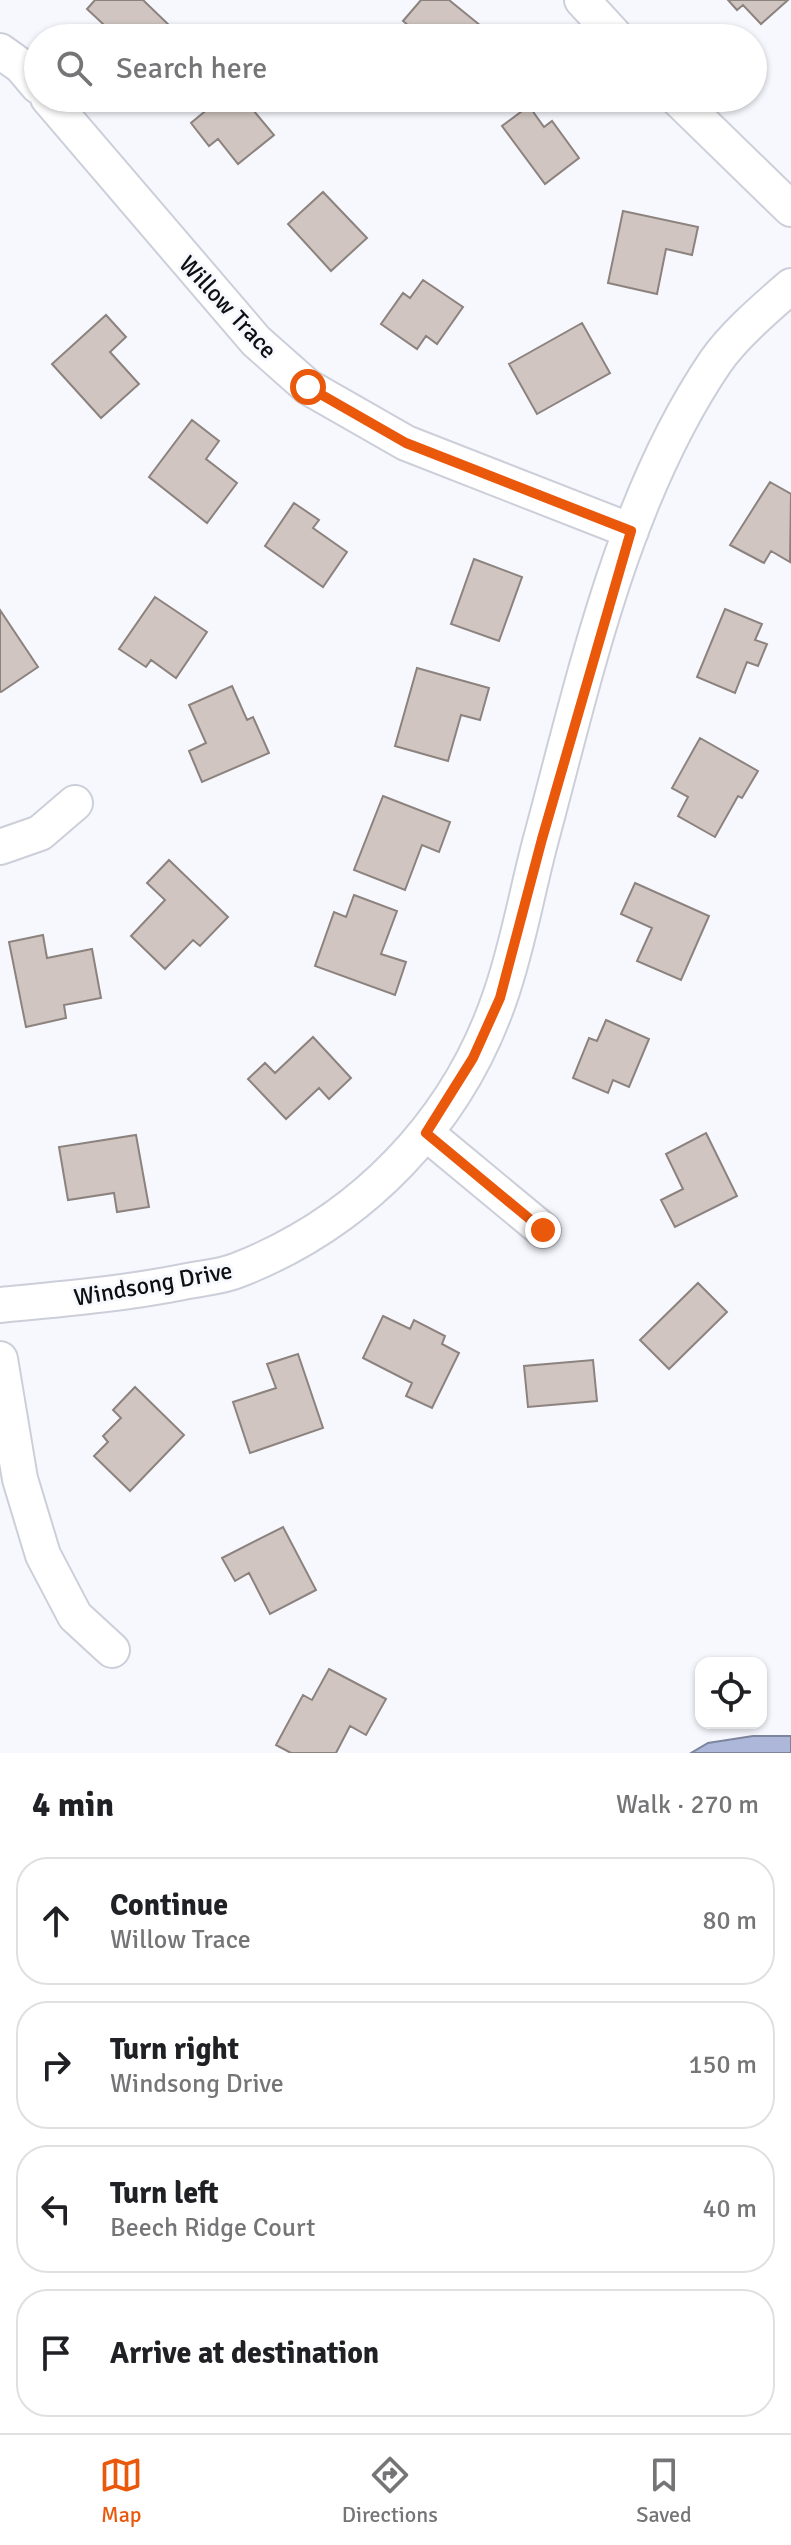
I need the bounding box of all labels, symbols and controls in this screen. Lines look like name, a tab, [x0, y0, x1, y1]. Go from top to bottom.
search box	[24, 24, 767, 112]
icon: search	[52, 46, 96, 90]
text: Search here	[116, 50, 267, 87]
street label: Willow Trace	[173, 249, 283, 365]
route start	[290, 369, 326, 405]
route end	[525, 1212, 561, 1248]
street label: Windsong Drive	[71, 1255, 235, 1313]
map controls	[695, 1657, 767, 1729]
button: locate	[695, 1657, 767, 1729]
text: 4 min	[32, 1784, 114, 1826]
text: Walk · 270 m	[616, 1789, 759, 1821]
text: Continue	[110, 1887, 228, 1924]
icon: ahead	[34, 1899, 78, 1943]
text: 80 m	[702, 1905, 757, 1937]
text: Willow Trace	[110, 1924, 251, 1956]
text: Turn right	[110, 2031, 239, 2068]
icon: right	[34, 2043, 78, 2087]
text: 150 m	[688, 2049, 757, 2081]
text: Windsong Drive	[110, 2068, 284, 2100]
text: Turn left	[110, 2175, 219, 2212]
icon: left	[34, 2187, 78, 2231]
text: 40 m	[702, 2193, 757, 2225]
text: Beech Ridge Court	[110, 2212, 315, 2244]
icon: arrive	[34, 2331, 78, 2375]
text: Arrive at destination	[110, 2335, 379, 2372]
tab: Map	[99, 2453, 143, 2528]
tab: Directions	[342, 2453, 438, 2528]
tab: Saved	[636, 2453, 692, 2528]

